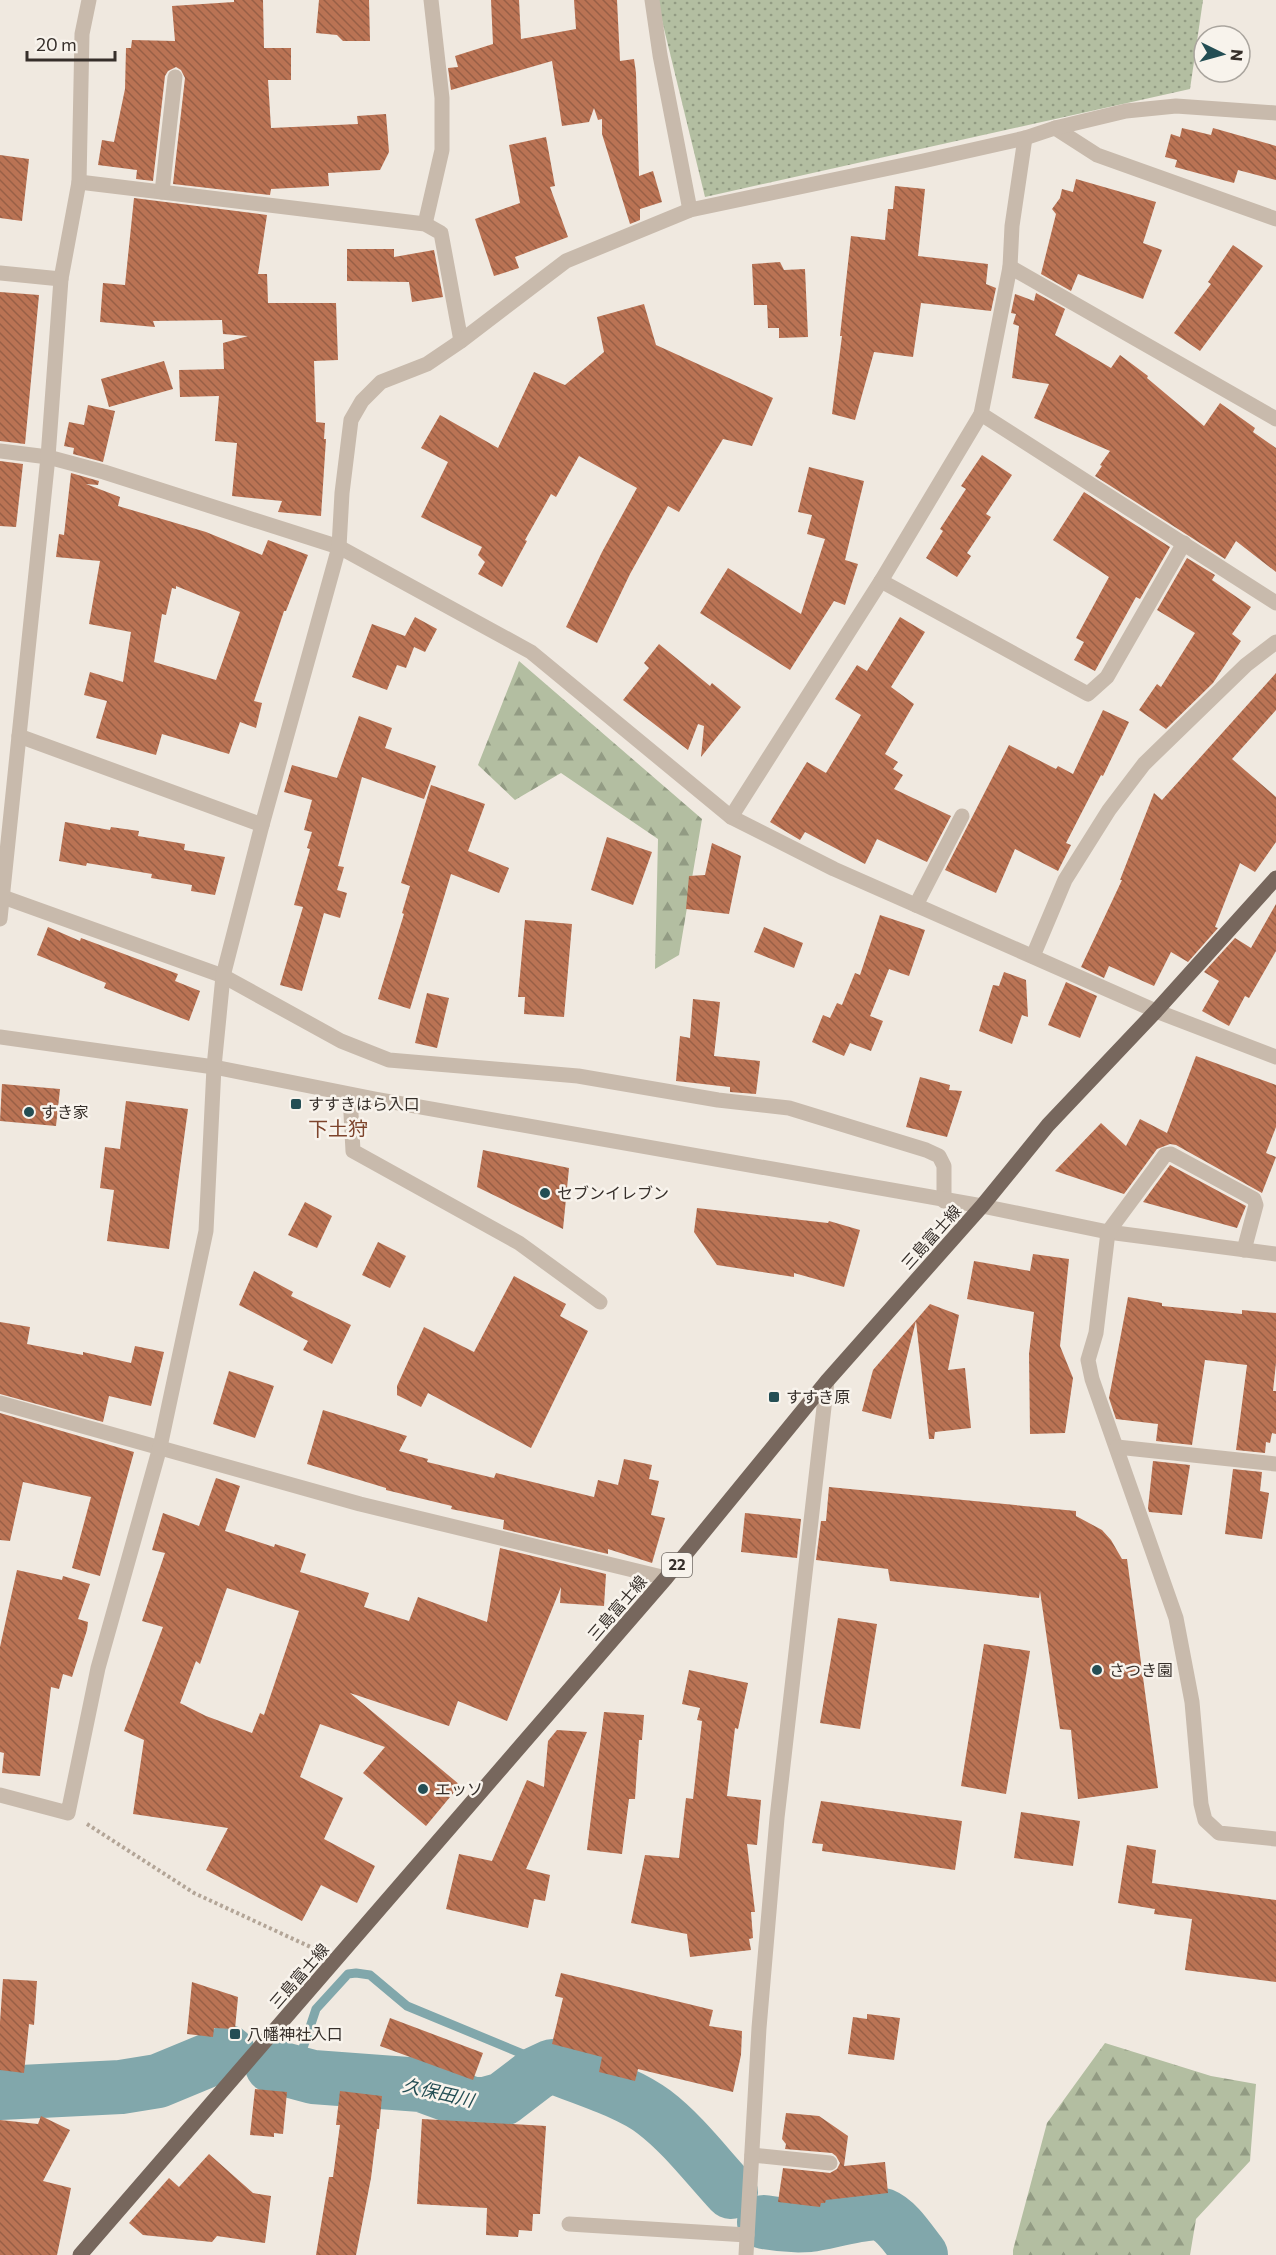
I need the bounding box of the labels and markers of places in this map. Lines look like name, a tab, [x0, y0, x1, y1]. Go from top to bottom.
place label: すすきはら入口	[308, 1094, 420, 1113]
marker: すすきはら入口	[289, 1097, 303, 1111]
place label: すき家	[41, 1102, 89, 1121]
marker: すき家	[22, 1105, 36, 1119]
place label: セブンイレブン	[557, 1183, 669, 1202]
marker: セブンイレブン	[538, 1186, 552, 1200]
place label: すすき原	[786, 1387, 850, 1406]
marker: すすき原	[767, 1390, 781, 1404]
place label: さつき園	[1109, 1660, 1173, 1679]
marker: さつき園	[1090, 1663, 1104, 1677]
place label: エッソ	[435, 1779, 483, 1798]
marker: エッソ	[416, 1782, 430, 1796]
place label: 八幡神社入口	[247, 2024, 343, 2043]
marker: 八幡神社入口	[228, 2027, 242, 2041]

